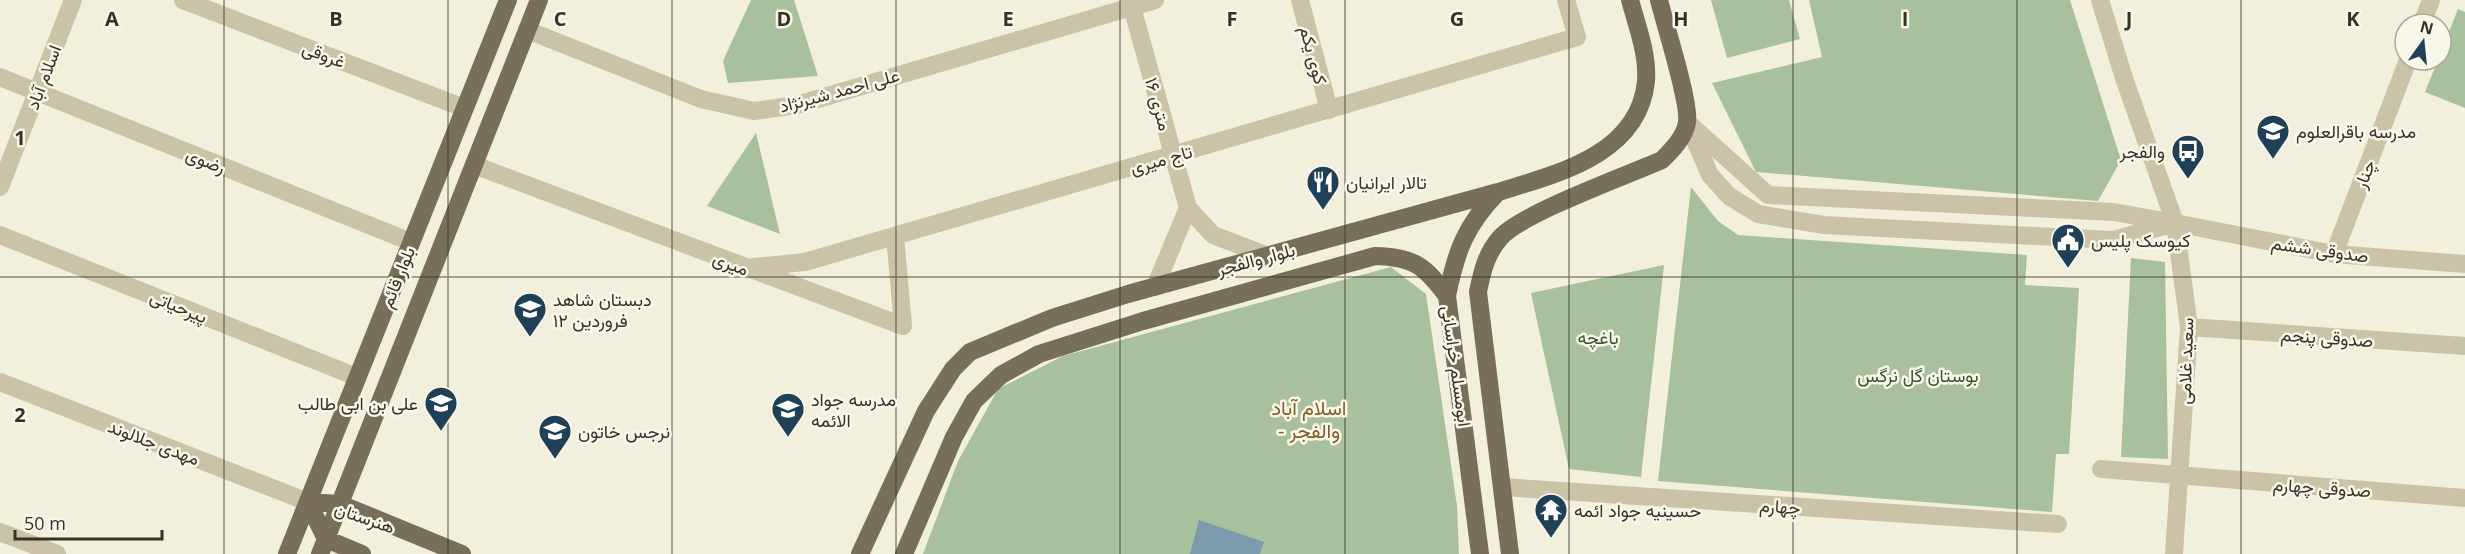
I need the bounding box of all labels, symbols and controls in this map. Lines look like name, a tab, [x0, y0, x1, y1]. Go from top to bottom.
text: A	[105, 5, 119, 32]
text: B	[329, 5, 343, 32]
text: C	[554, 5, 567, 32]
text: D	[777, 5, 791, 32]
text: E	[1002, 5, 1014, 32]
text: F	[1227, 5, 1237, 32]
text: G	[1450, 5, 1464, 32]
text: H	[1673, 5, 1689, 32]
text: I	[1902, 5, 1908, 32]
text: J	[2124, 5, 2132, 32]
text: K	[2346, 5, 2360, 32]
north arrow	[2393, 12, 2453, 72]
text: N	[2418, 15, 2436, 40]
street label: کوی یکم	[1294, 23, 1333, 87]
street label: غروقی	[299, 35, 349, 73]
street label: اسلام آباد	[20, 41, 67, 113]
street label: علی احمد شیرنژاد	[776, 62, 902, 118]
street label: ۱۶ متری	[1140, 75, 1178, 133]
school or university icon: مدرسه باقرالعلوم	[2255, 113, 2291, 160]
place label: مدرسه باقرالعلوم	[2296, 119, 2416, 144]
text: 1	[14, 124, 26, 151]
bus stop icon: والفجر	[2170, 133, 2206, 180]
street label: تاج میری	[1127, 139, 1195, 180]
place label: والفجر	[2118, 139, 2165, 163]
street label: رضوی	[183, 141, 229, 179]
street label: چنار	[2347, 156, 2381, 193]
restaurant icon: تالار ایرانیان	[1305, 164, 1341, 211]
place label: تالار ایرانیان	[1346, 170, 1427, 194]
public building icon: کیوسک پلیس	[2050, 222, 2086, 269]
place label: کیوسک پلیس	[2091, 228, 2190, 253]
street label: صدوقی ششم	[2270, 230, 2370, 269]
street label: بلوار والفجر	[1213, 237, 1298, 281]
street label: بلوار قائم	[374, 243, 421, 312]
street label: میری	[710, 245, 752, 281]
street label: پیرحیاتی	[147, 284, 211, 329]
place label: دبستان شاهد ۱۲ فروردین	[553, 287, 652, 332]
school or university icon: دبستان شاهد ۱۲ فروردین	[512, 291, 548, 338]
street label: ابومسلم خراسانی	[1436, 304, 1477, 428]
street label: سعید غلامی	[2171, 317, 2199, 405]
street label: صدوقی پنجم	[2280, 322, 2374, 353]
park label: باغچه	[1577, 325, 1619, 350]
park label: بوستان گل نرگس	[1857, 363, 1979, 387]
school or university icon: علی بن ابی طالب	[423, 385, 459, 432]
place label: مدرسه جواد الائمه	[811, 387, 896, 432]
place label: علی بن ابی طالب	[298, 391, 418, 415]
school or university icon: مدرسه جواد الائمه	[770, 391, 806, 438]
district label: اسلام آباد - والفجر	[1272, 394, 1346, 444]
text: 2	[14, 401, 26, 428]
school or university icon: نرجس خاتون	[537, 413, 573, 460]
street label: مهدی جلالوند	[105, 414, 203, 470]
place label: نرجس خاتون	[578, 419, 670, 443]
street label: صدوقی چهارم	[2272, 472, 2372, 503]
temple icon: حسینیه جواد ائمه	[1533, 492, 1569, 539]
street label: چهارم	[1759, 493, 1801, 520]
street label: هنرستان	[332, 496, 398, 538]
place label: حسینیه جواد ائمه	[1574, 498, 1701, 522]
scale bar	[15, 503, 162, 541]
text: 50 m	[24, 511, 66, 535]

